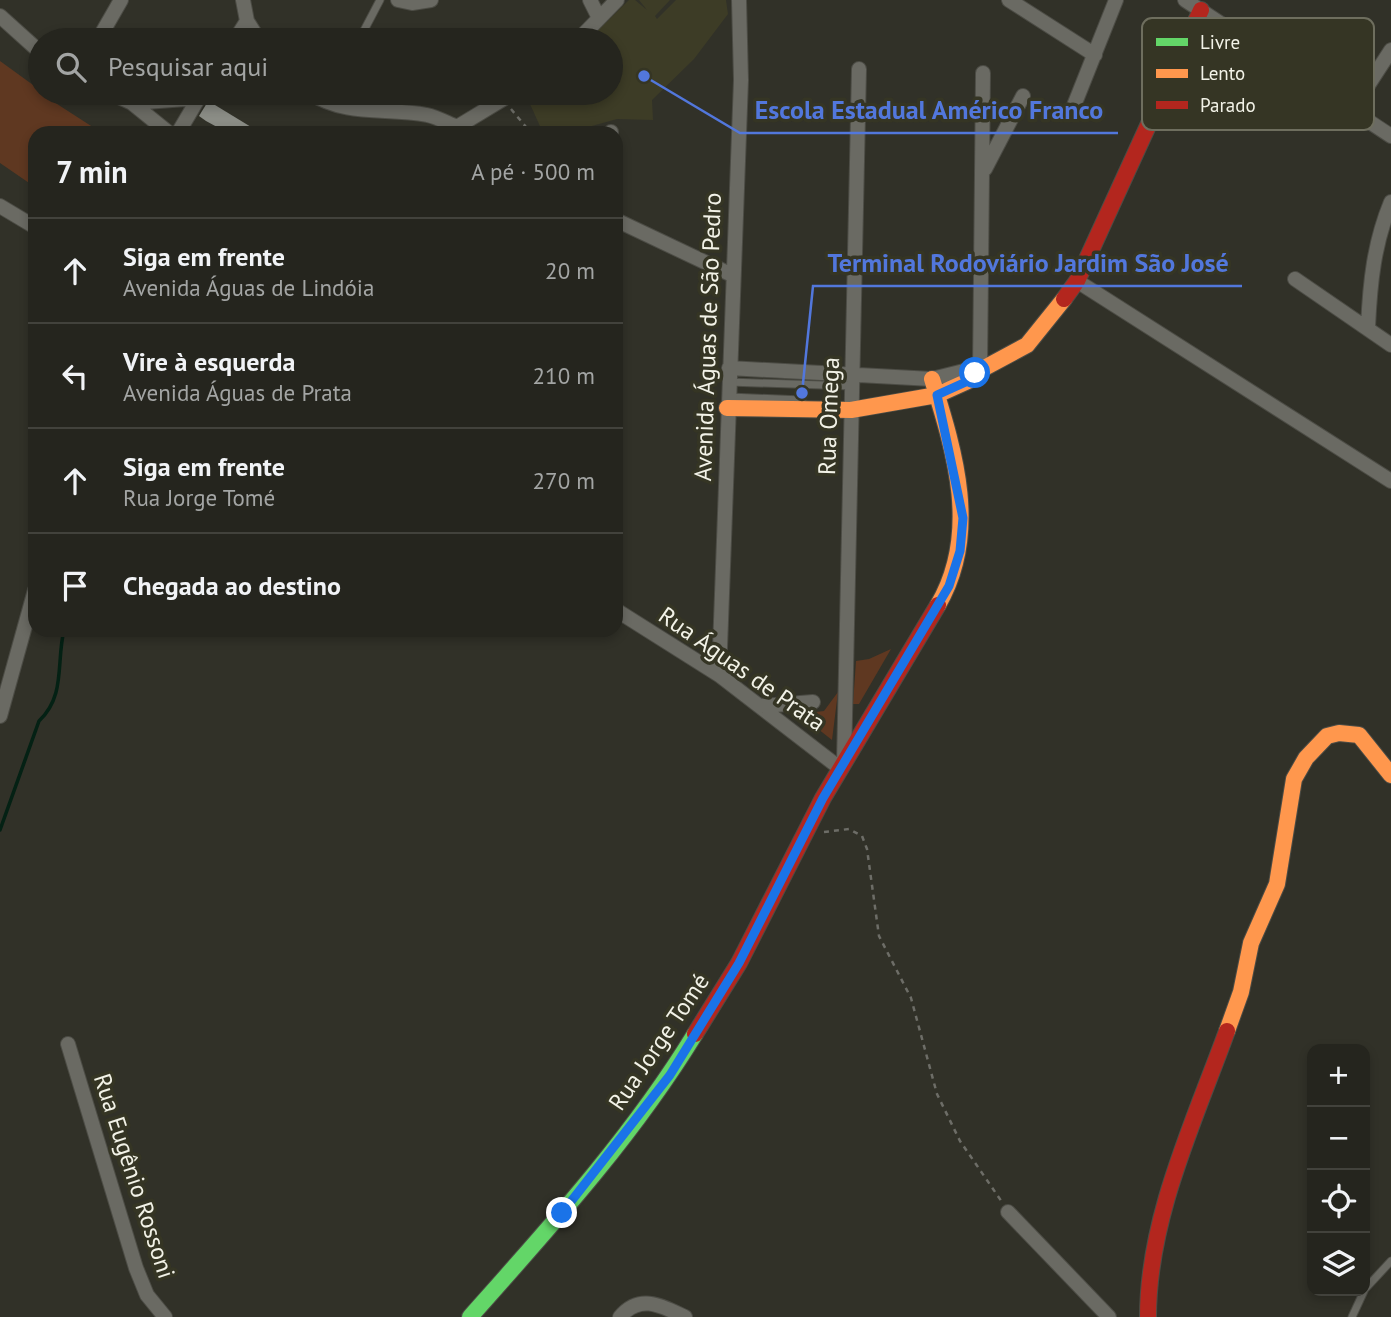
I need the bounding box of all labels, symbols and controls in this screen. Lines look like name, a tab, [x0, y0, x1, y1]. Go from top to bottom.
legend	[1142, 18, 1374, 130]
search box	[28, 28, 623, 105]
text: Livre	[1200, 30, 1240, 54]
icon: search	[52, 48, 90, 86]
text: Pesquisar aqui	[108, 50, 268, 83]
text: Lento	[1200, 61, 1245, 85]
callout: Escola Estadual Américo Franco	[740, 86, 1118, 133]
text: Escola Estadual Américo Franco	[755, 93, 1103, 126]
text: Parado	[1200, 93, 1256, 117]
text: 7 min	[56, 152, 128, 191]
text: A pé · 500 m	[471, 157, 595, 186]
street label: Avenida Águas de São Pedro	[687, 192, 728, 482]
callout: Terminal Rodoviário Jardim São José	[813, 239, 1242, 286]
text: Siga em frente	[123, 240, 285, 273]
text: Terminal Rodoviário Jardim São José	[827, 246, 1229, 279]
icon: ahead	[56, 252, 94, 290]
text: 20 m	[545, 256, 595, 285]
text: Avenida Águas de Lindóia	[123, 273, 374, 302]
text: Vire à esquerda	[123, 345, 295, 378]
icon: left	[56, 357, 94, 395]
street label: Rua Omega	[811, 357, 846, 475]
route start	[959, 357, 990, 388]
text: 210 m	[533, 361, 595, 390]
text: Avenida Águas de Prata	[123, 378, 352, 407]
text: Siga em frente	[123, 450, 285, 483]
icon: ahead	[56, 462, 94, 500]
text: 270 m	[533, 466, 595, 495]
text: Rua Jorge Tomé	[123, 483, 275, 512]
icon: arrive	[56, 567, 94, 605]
text: Chegada ao destino	[123, 569, 341, 602]
street label: Rua Águas de Prata	[653, 599, 832, 738]
street label: Rua Jorge Tomé	[601, 967, 716, 1116]
map controls	[1307, 1044, 1370, 1296]
button: +	[1307, 1044, 1370, 1107]
street label: Rua Eugênio Rossoni	[87, 1069, 182, 1282]
button: −	[1307, 1107, 1370, 1170]
button: locate	[1307, 1170, 1370, 1233]
route end	[546, 1197, 577, 1228]
button: layers	[1307, 1233, 1370, 1296]

